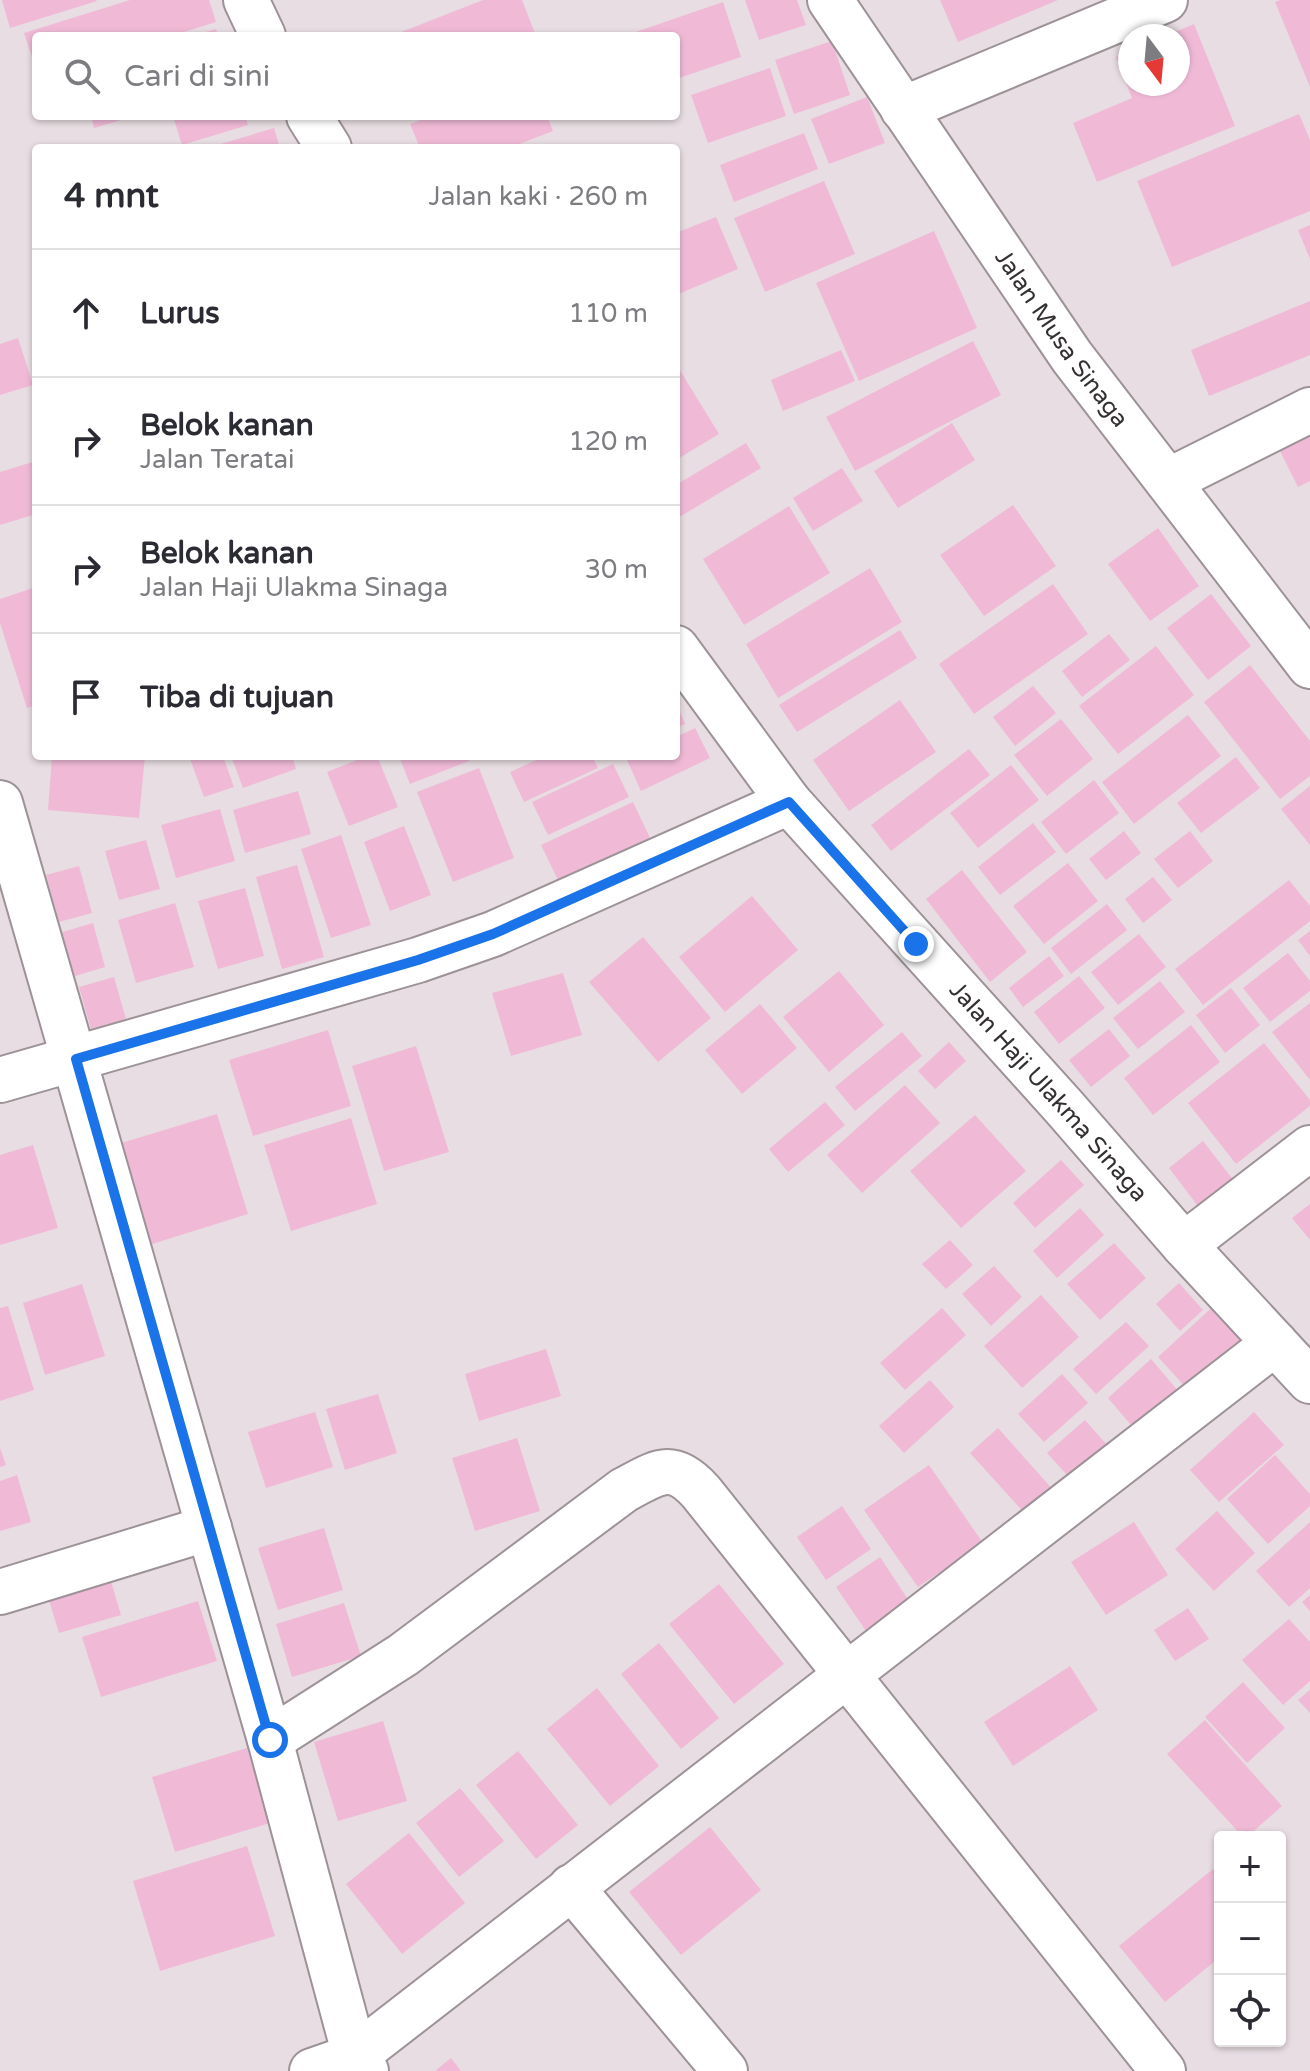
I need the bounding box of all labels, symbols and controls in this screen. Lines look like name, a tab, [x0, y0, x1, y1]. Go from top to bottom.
north arrow	[1118, 24, 1190, 96]
search box	[32, 32, 680, 120]
icon: search	[60, 54, 104, 98]
text: Cari di sini	[124, 58, 270, 95]
text: 4 mnt	[64, 176, 159, 217]
text: Jalan kaki · 260 m	[429, 181, 648, 212]
street label: Jalan Musa Sinaga	[989, 244, 1135, 433]
icon: ahead	[64, 291, 108, 335]
text: Lurus	[140, 295, 220, 332]
text: 110 m	[568, 298, 648, 329]
text: Belok kanan	[140, 407, 314, 444]
icon: right	[64, 419, 108, 463]
text: 120 m	[568, 426, 648, 457]
text: Jalan Teratai	[140, 444, 295, 475]
text: Belok kanan	[140, 535, 314, 572]
icon: right	[64, 547, 108, 591]
text: 30 m	[585, 554, 648, 585]
text: Jalan Haji Ulakma Sinaga	[140, 572, 448, 603]
icon: arrive	[64, 675, 108, 719]
text: Tiba di tujuan	[140, 679, 334, 716]
route end	[898, 926, 934, 962]
street label: Jalan Haji Ulakma Sinaga	[943, 975, 1154, 1208]
route start	[252, 1722, 288, 1758]
map controls	[1214, 1831, 1286, 2047]
button: +	[1214, 1831, 1286, 1903]
button: −	[1214, 1903, 1286, 1975]
button: locate	[1214, 1975, 1286, 2047]

